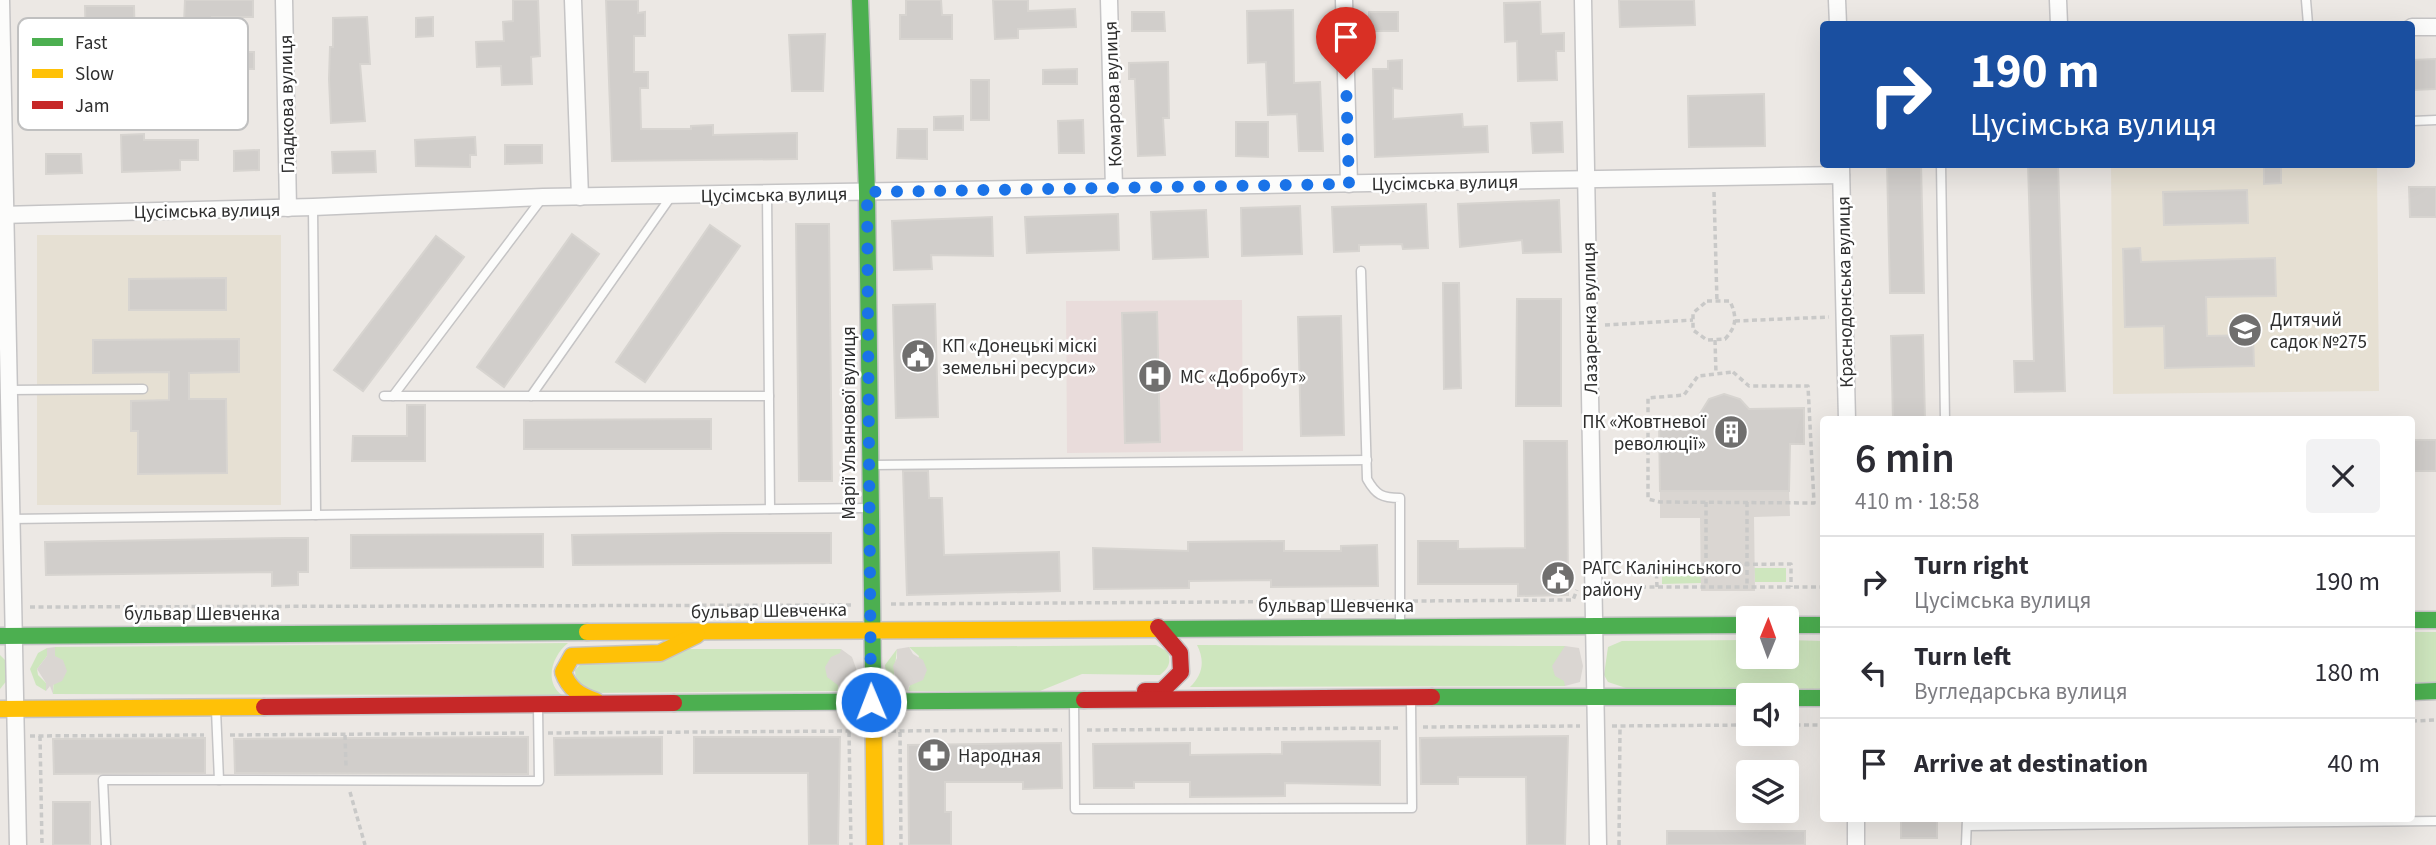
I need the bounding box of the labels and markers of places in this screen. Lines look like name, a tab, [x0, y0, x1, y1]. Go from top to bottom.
pin	[1316, 7, 1376, 79]
place label: Дитячий садок №275	[2270, 307, 2367, 356]
school or university icon: Дитячий садок №275	[2226, 311, 2264, 349]
place label: КП «Донецькі міскі земельні ресурси»	[942, 333, 1097, 382]
public building icon: КП «Донецькі міскі земельні ресурси»	[899, 337, 937, 375]
hospital icon: МС «Добробут»	[1136, 357, 1174, 395]
place label: МС «Добробут»	[1180, 364, 1306, 391]
place label: ПК «Жовтневої революції»	[1582, 409, 1707, 458]
building icon: ПК «Жовтневої революції»	[1712, 413, 1750, 451]
place label: РАГС Калінінського району	[1582, 555, 1742, 604]
public building icon: РАГС Калінінського району	[1539, 559, 1577, 597]
pharmacy icon: Народная	[915, 736, 953, 774]
place label: Народная	[958, 743, 1041, 770]

